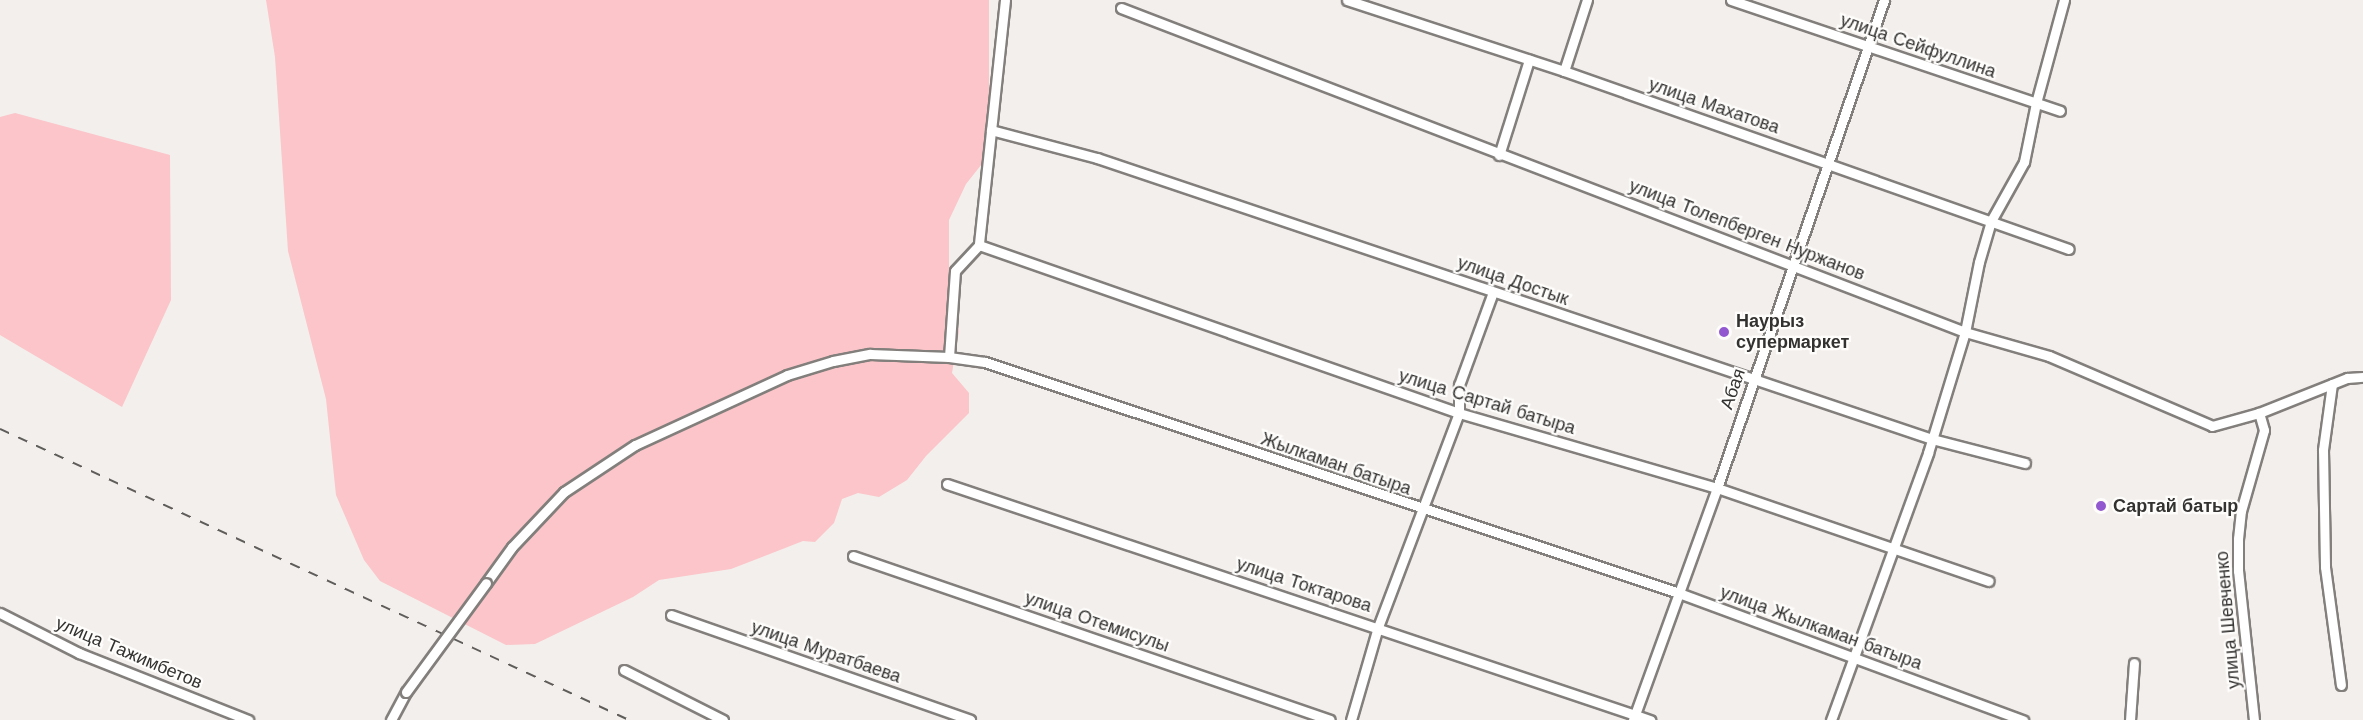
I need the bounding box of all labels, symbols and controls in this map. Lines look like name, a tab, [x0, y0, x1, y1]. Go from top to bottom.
street label: улица Сейфуллина	[1837, 9, 1999, 83]
street label: улица Махатова	[1646, 74, 1782, 138]
street label: улица Толепберген Нуржанов	[1626, 175, 1868, 285]
street label: улица Достык	[1455, 252, 1571, 310]
place label: Наурыз супермаркет	[1736, 311, 1849, 354]
marker: Наурыз супермаркет	[1717, 325, 1731, 339]
street label: улица Сартай батыра	[1396, 365, 1578, 439]
street label: Абая	[1716, 366, 1750, 412]
street label: Жылкаман батыра	[1258, 428, 1414, 500]
place label: Сартай батыр	[2113, 495, 2238, 517]
marker: Сартай батыр	[2094, 499, 2108, 513]
street label: улица Шевченко	[2211, 550, 2245, 690]
street label: улица Токтарова	[1234, 553, 1374, 617]
street label: улица Жылкаман батыра	[1717, 581, 1925, 675]
street label: улица Отемисулы	[1022, 587, 1172, 657]
street label: улица Тажимбетов	[52, 612, 206, 694]
street label: улица Муратбаева	[748, 616, 904, 688]

